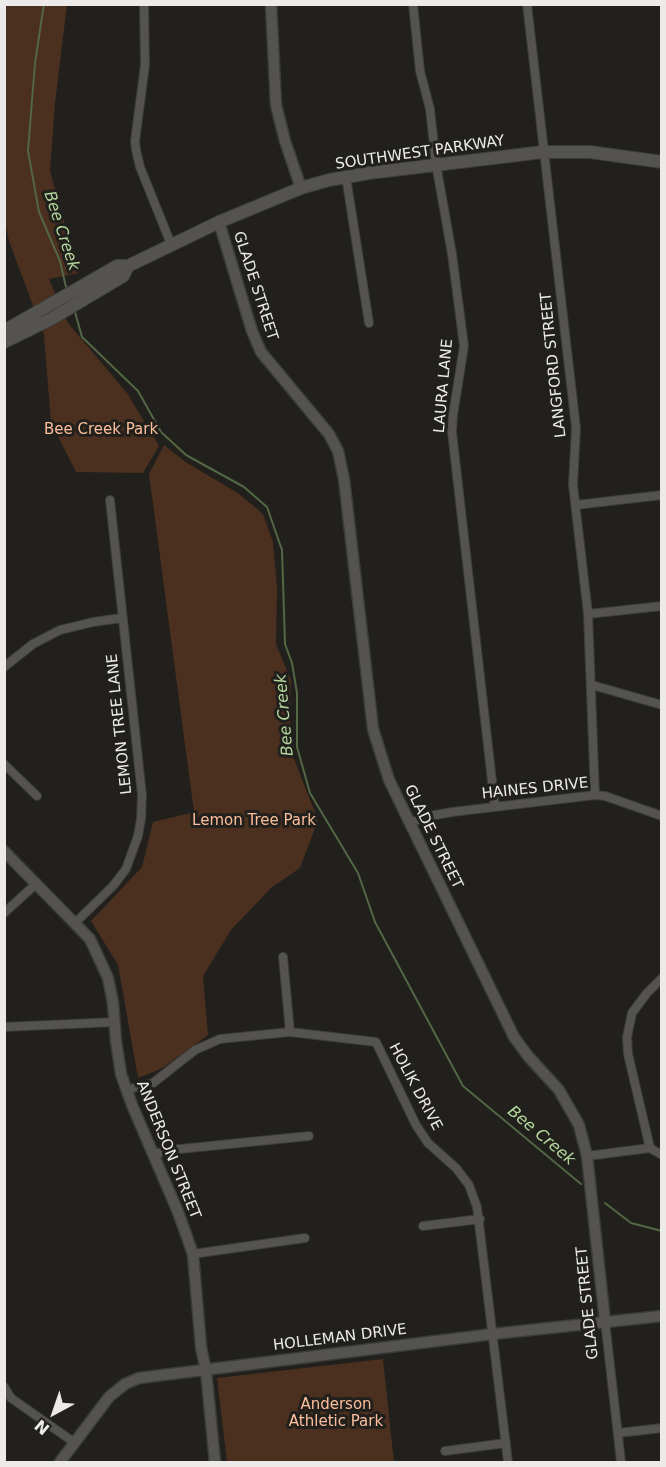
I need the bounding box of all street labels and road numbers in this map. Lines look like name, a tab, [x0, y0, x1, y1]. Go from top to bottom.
street label: SOUTHWEST PARKWAY	[334, 132, 506, 174]
street label: GLADE STREET	[229, 229, 281, 343]
street label: LANGFORD STREET	[537, 291, 571, 439]
street label: LAURA LANE	[431, 338, 457, 434]
street label: LEMON TREE LANE	[104, 653, 136, 795]
street label: HAINES DRIVE	[481, 774, 589, 804]
street label: GLADE STREET	[400, 782, 466, 892]
street label: HOLIK DRIVE	[384, 1040, 446, 1134]
street label: ANDERSON STREET	[132, 1078, 204, 1222]
street label: GLADE STREET	[573, 1246, 603, 1360]
street label: HOLLEMAN DRIVE	[272, 1321, 408, 1355]

